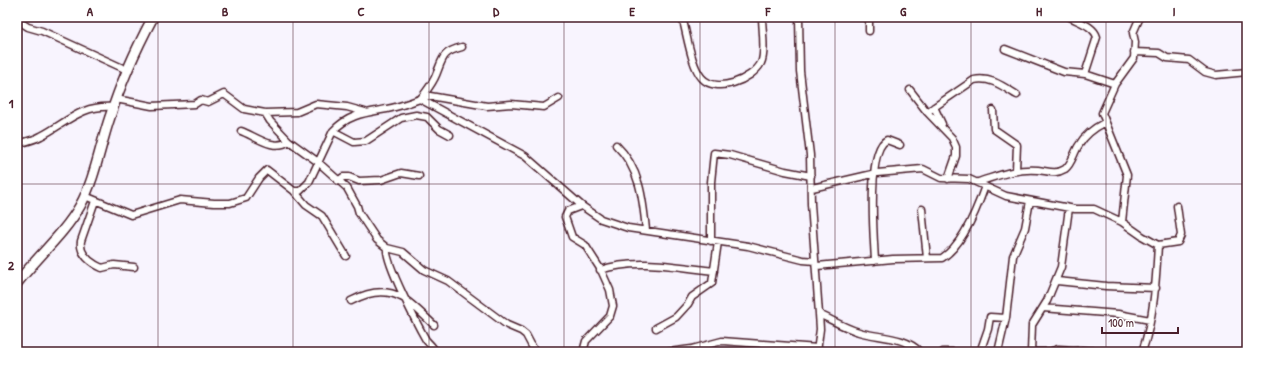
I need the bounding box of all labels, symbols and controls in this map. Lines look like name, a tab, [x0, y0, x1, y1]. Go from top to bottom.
text: A	[87, 2, 94, 20]
text: B	[222, 2, 229, 20]
text: C	[357, 2, 365, 20]
text: D	[493, 2, 500, 20]
text: E	[629, 2, 635, 20]
text: F	[765, 2, 772, 20]
text: G	[900, 2, 907, 20]
text: H	[1036, 2, 1042, 20]
text: I	[1172, 2, 1176, 20]
text: 1	[9, 94, 14, 112]
text: 2	[8, 256, 15, 274]
scale bar	[1102, 309, 1178, 335]
text: 100 m	[1108, 314, 1134, 331]

